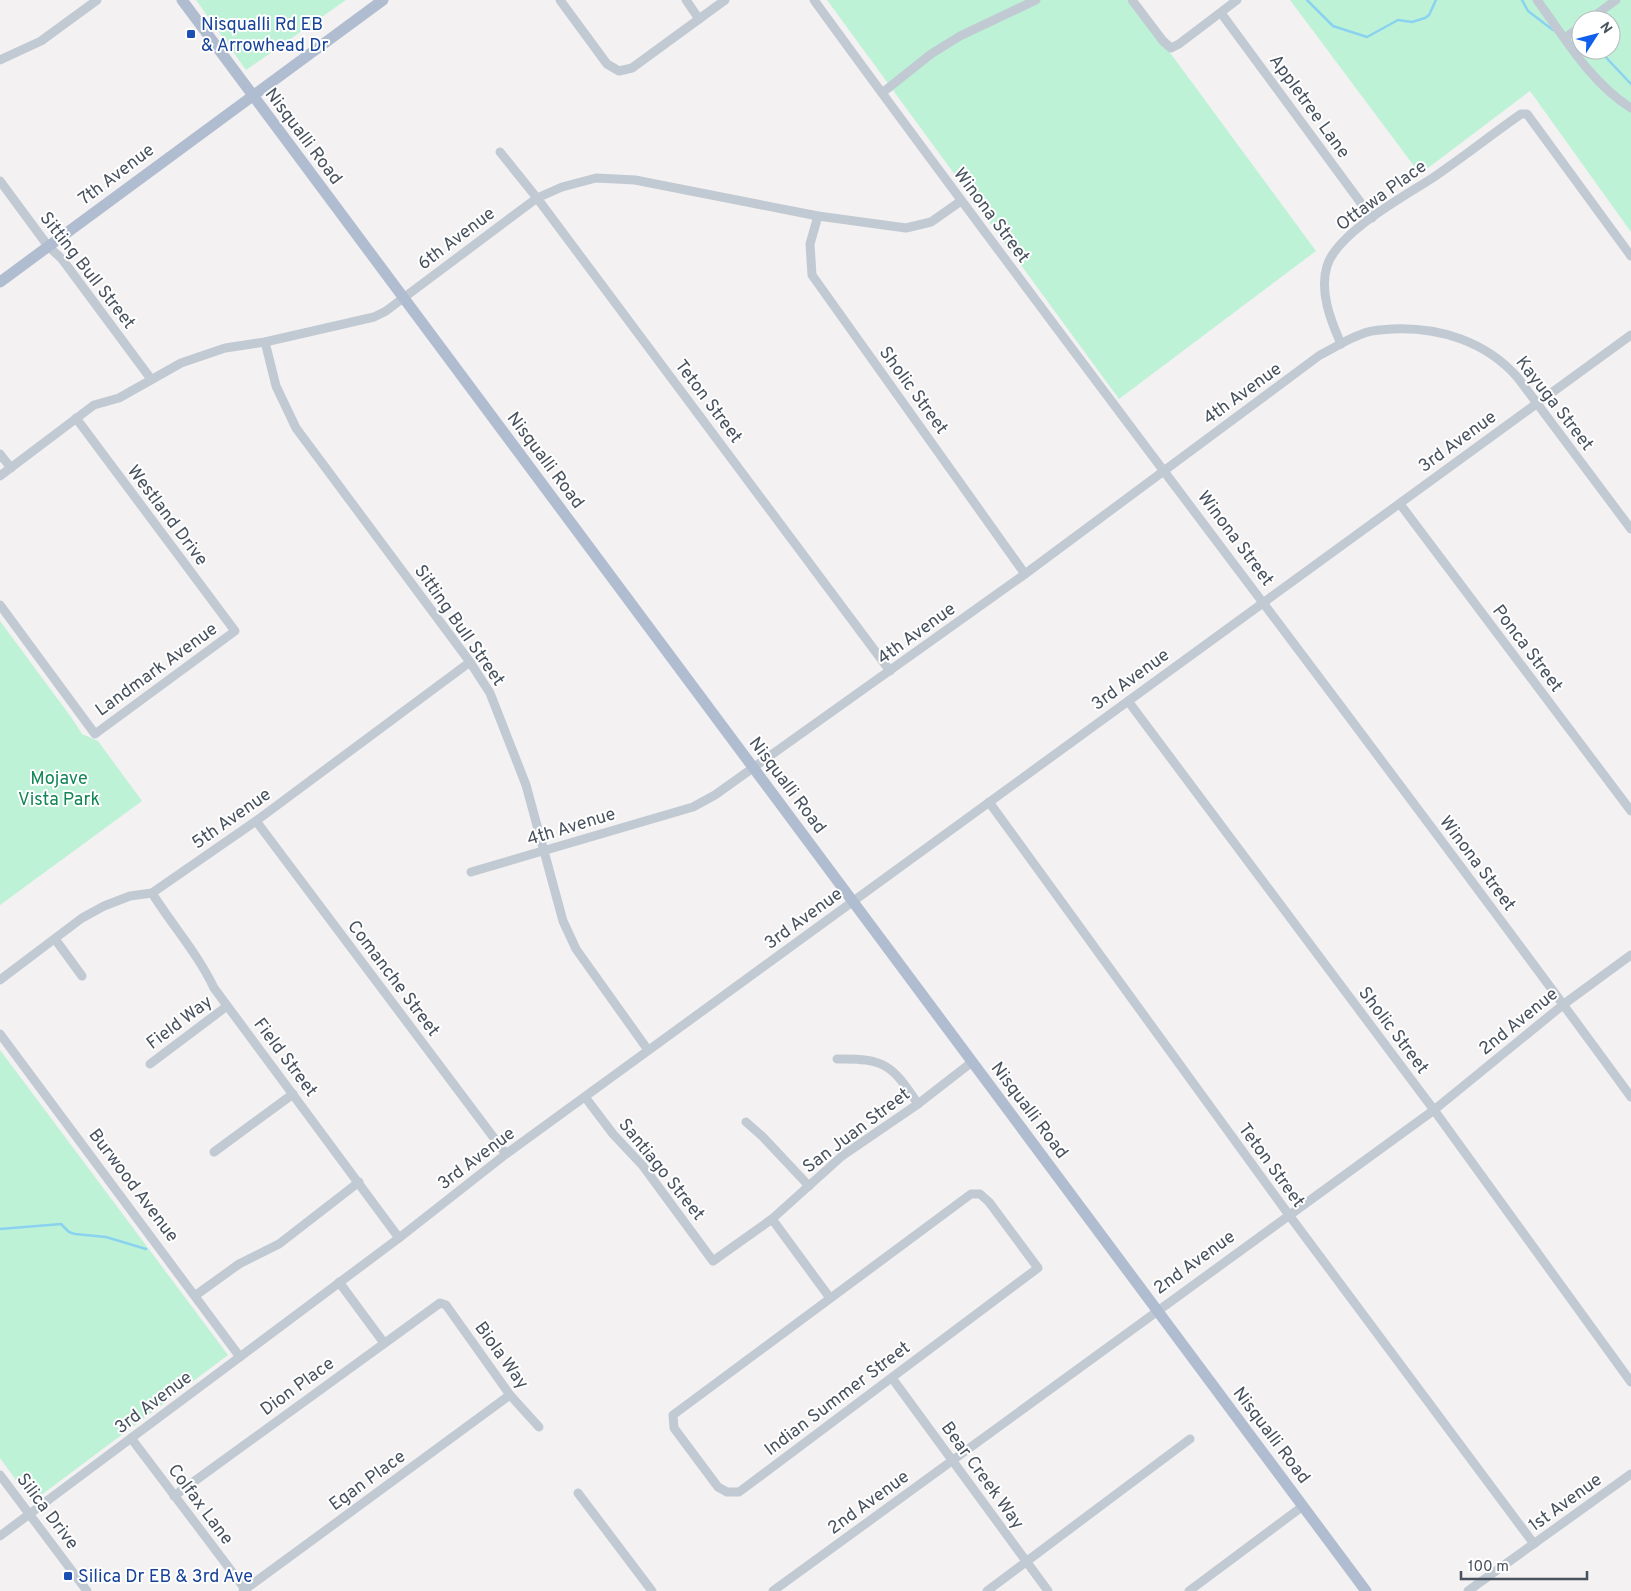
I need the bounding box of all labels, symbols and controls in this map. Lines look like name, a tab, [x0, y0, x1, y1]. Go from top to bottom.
north arrow	[1571, 10, 1621, 60]
place label: Nisqualli Rd EB & Arrowhead Dr	[201, 14, 329, 58]
text: N	[1595, 19, 1615, 37]
marker: Nisqualli Rd EB & Arrowhead Dr	[185, 28, 197, 40]
street label: Appletree Lane	[1263, 50, 1354, 163]
street label: Nisqualli Road	[259, 84, 347, 190]
street label: 7th Avenue	[74, 139, 159, 211]
street label: Ottawa Place	[1332, 156, 1432, 237]
street label: Winona Street	[947, 164, 1034, 268]
street label: 6th Avenue	[414, 203, 500, 276]
street label: Sitting Bull Street	[34, 208, 140, 334]
street label: Sholic Street	[873, 342, 952, 439]
street label: Kayuga Street	[1510, 352, 1598, 456]
street label: Teton Street	[669, 355, 747, 448]
street label: 4th Avenue	[1199, 358, 1287, 430]
street label: 3rd Avenue	[1414, 406, 1502, 478]
street label: Nisqualli Road	[501, 408, 589, 514]
street label: Westland Drive	[121, 461, 212, 571]
street label: Winona Street	[1191, 487, 1278, 591]
street label: Sitting Bull Street	[408, 561, 509, 691]
street label: 4th Avenue	[873, 598, 961, 670]
street label: Ponca Street	[1486, 601, 1567, 697]
street label: Landmark Avenue	[91, 618, 222, 722]
street label: 3rd Avenue	[1087, 644, 1175, 716]
street label: Nisqualli Road	[743, 733, 831, 839]
park label: Mojave Vista Park	[18, 768, 100, 812]
street label: 5th Avenue	[188, 784, 276, 855]
street label: 4th Avenue	[524, 803, 619, 852]
street label: Winona Street	[1433, 812, 1520, 916]
street label: 3rd Avenue	[760, 883, 848, 955]
street label: Comanche Street	[341, 916, 444, 1042]
street label: Sholic Street	[1353, 983, 1433, 1079]
street label: 2nd Avenue	[1475, 983, 1563, 1061]
street label: Field Way	[142, 991, 217, 1055]
street label: Field Street	[248, 1014, 322, 1102]
street label: Nisqualli Road	[985, 1058, 1073, 1164]
street label: San Juan Street	[799, 1083, 915, 1179]
street label: Santiago Street	[613, 1114, 709, 1226]
street label: Teton Street	[1232, 1119, 1309, 1213]
street label: 3rd Avenue	[434, 1123, 520, 1196]
street label: Burwood Avenue	[83, 1125, 183, 1247]
street label: 2nd Avenue	[1150, 1226, 1240, 1301]
street label: Biola Way	[469, 1318, 533, 1394]
street label: Indian Summer Street	[760, 1337, 915, 1462]
street label: Dion Place	[256, 1353, 339, 1422]
street label: 3rd Avenue	[111, 1367, 197, 1440]
street label: Nisqualli Road	[1227, 1383, 1315, 1489]
street label: Bear Creek Way	[935, 1418, 1029, 1534]
street label: Egan Place	[325, 1446, 411, 1517]
street label: Colfax Lane	[162, 1460, 238, 1550]
street label: 2nd Avenue	[824, 1466, 914, 1541]
street label: Silica Drive	[11, 1469, 83, 1555]
street label: 1st Avenue	[1525, 1469, 1607, 1538]
scale bar	[1461, 1548, 1587, 1580]
text: 100 m	[1468, 1558, 1509, 1577]
place label: Silica Dr EB & 3rd Ave	[78, 1566, 253, 1589]
marker: Silica Dr EB & 3rd Ave	[62, 1570, 74, 1582]

